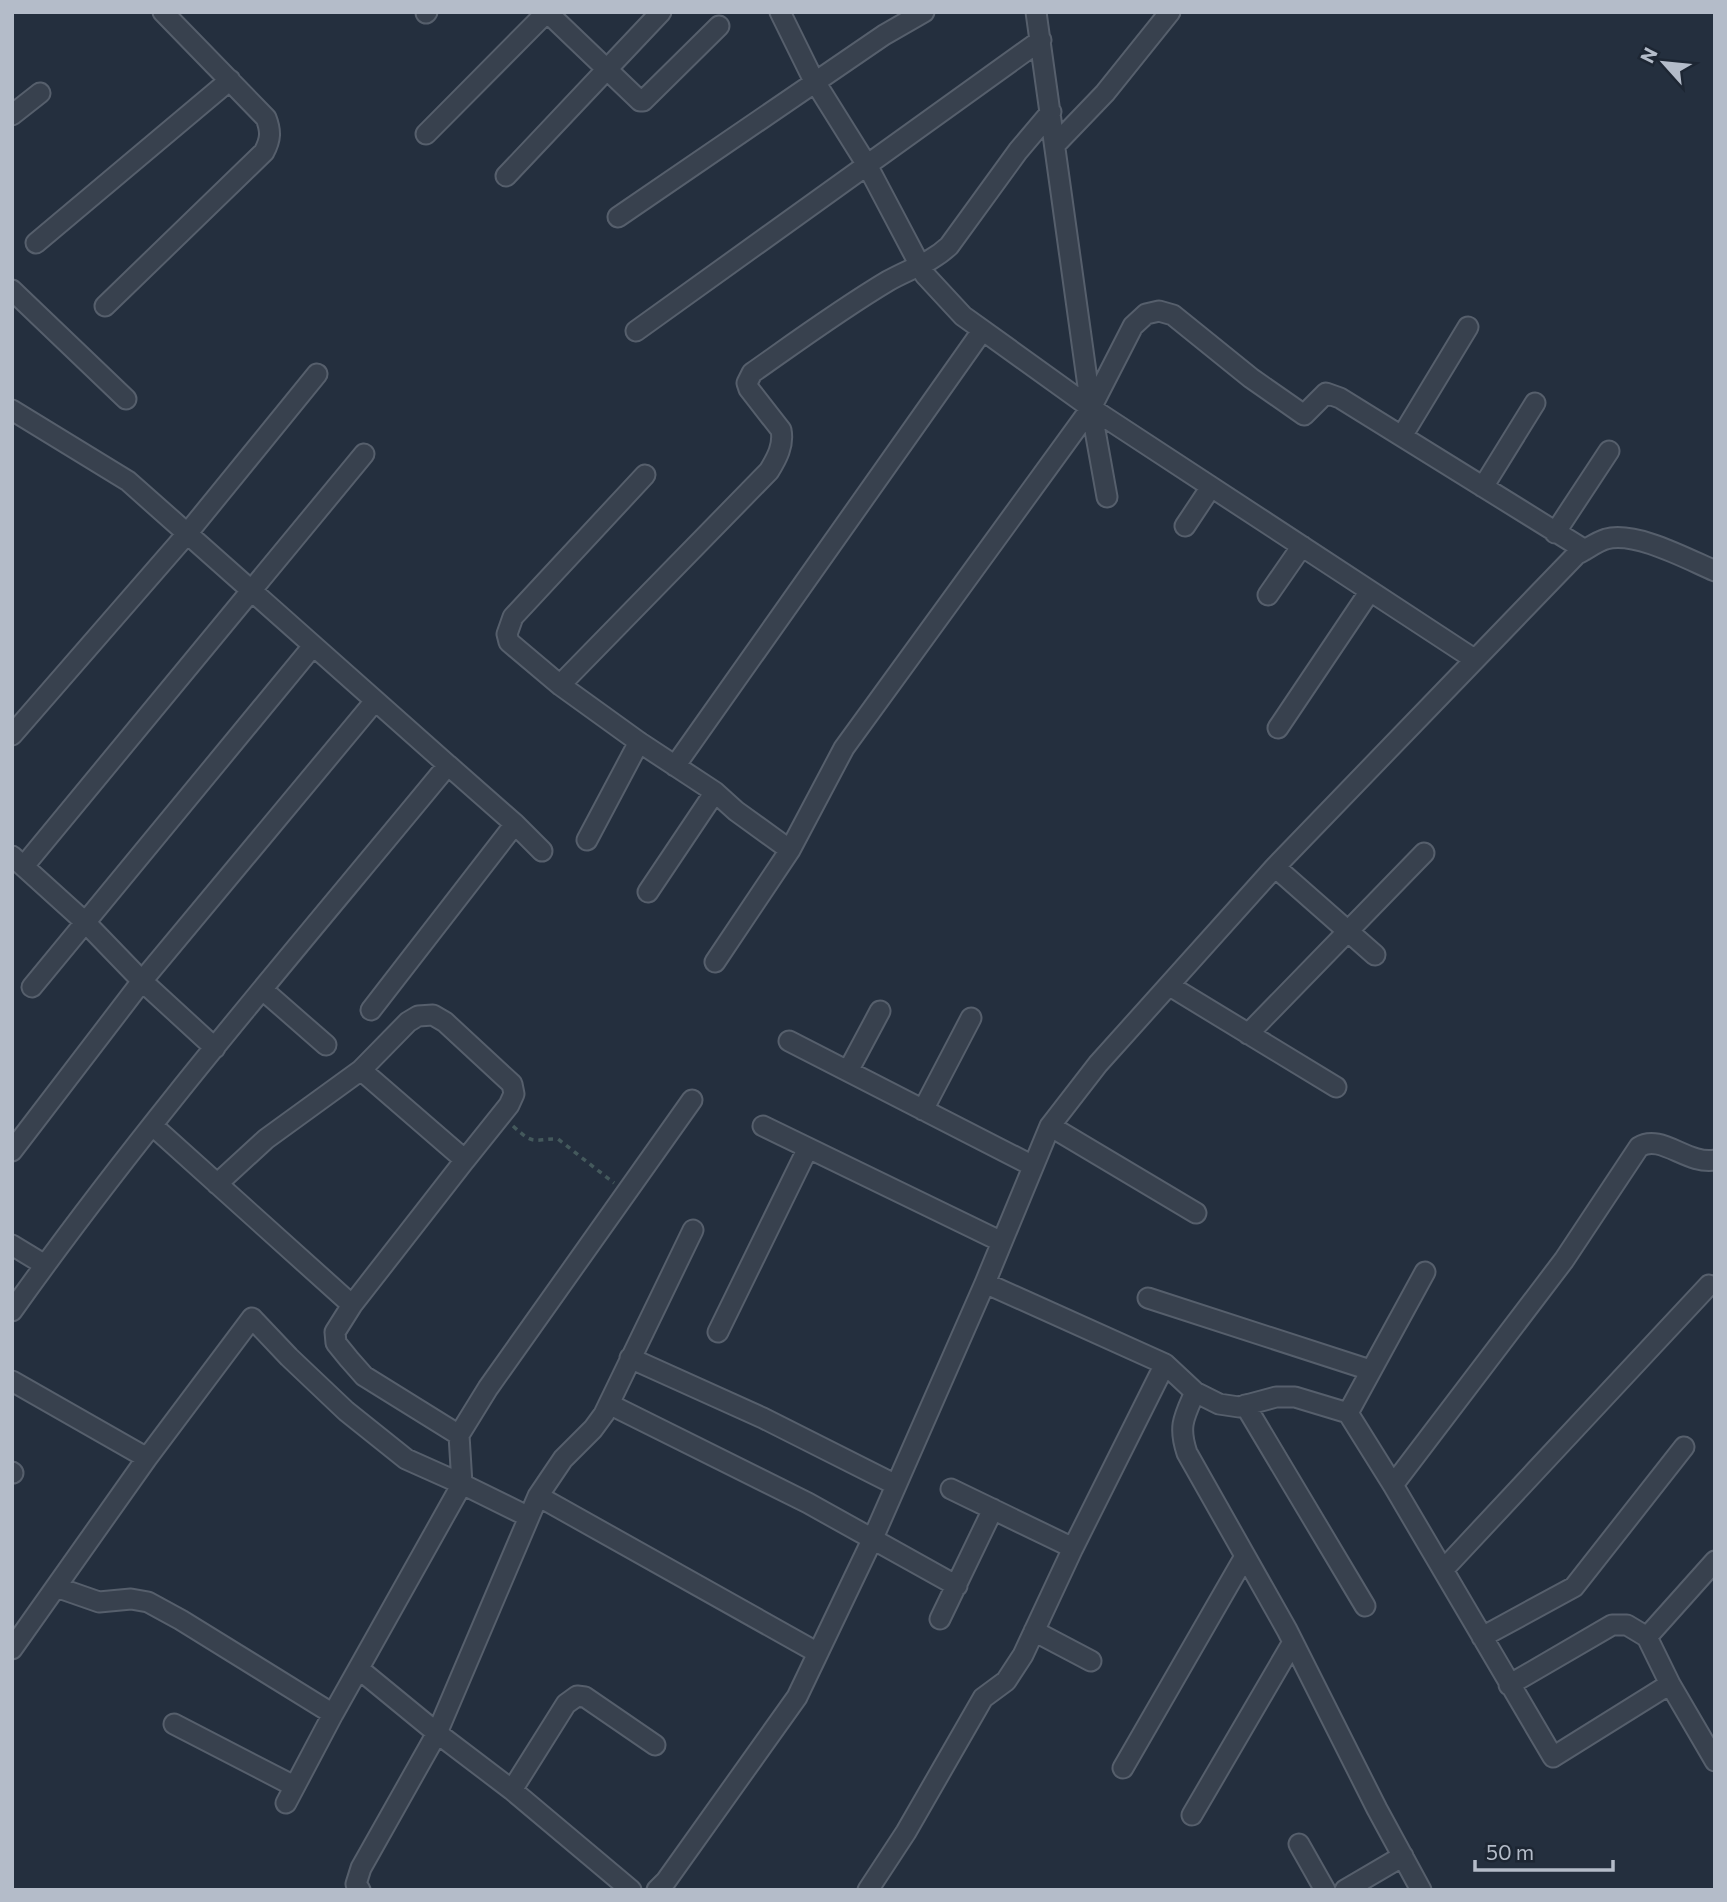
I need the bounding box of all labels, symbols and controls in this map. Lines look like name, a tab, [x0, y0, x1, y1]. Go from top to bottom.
north arrow	[1629, 28, 1699, 98]
text: N	[1635, 43, 1662, 67]
scale bar	[1475, 1828, 1613, 1872]
text: 50 m	[1486, 1839, 1534, 1864]

